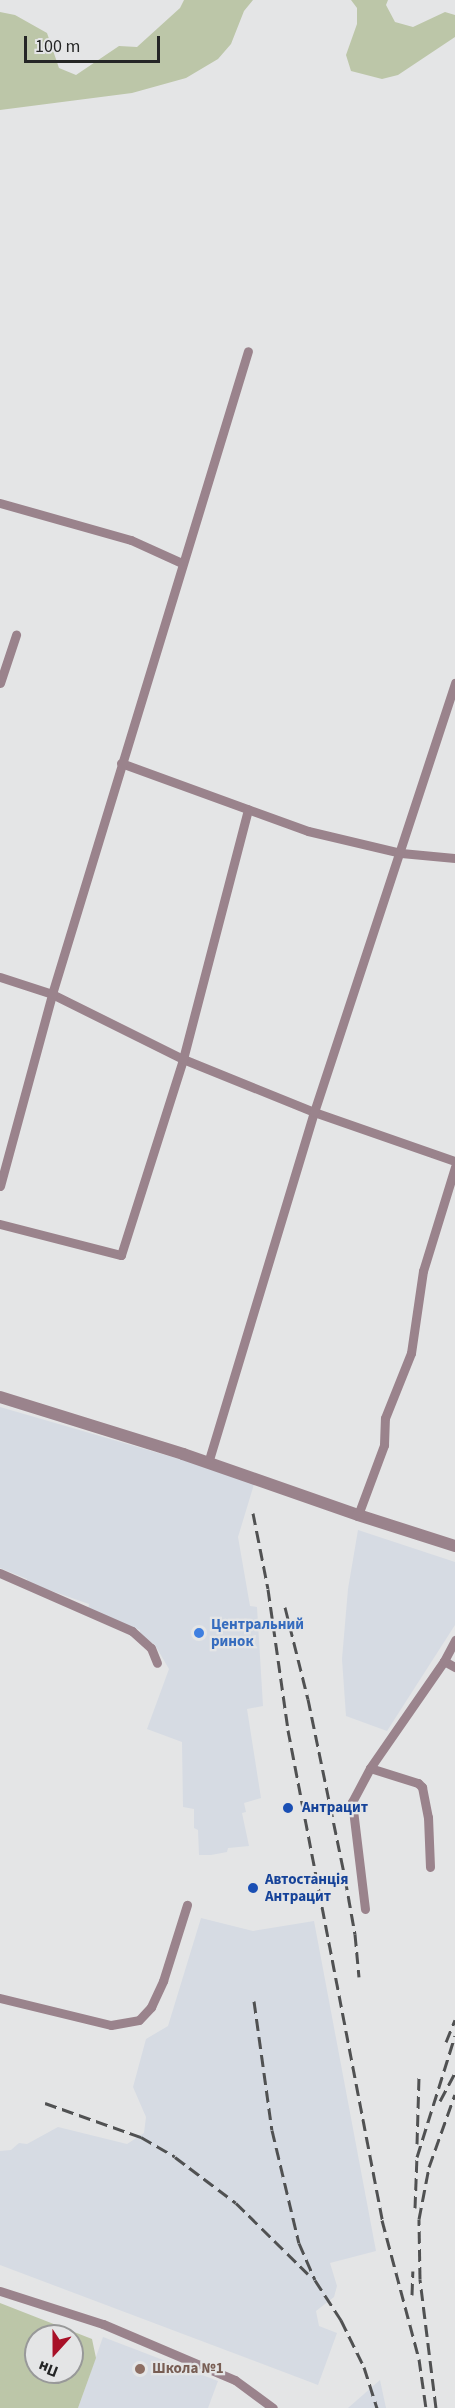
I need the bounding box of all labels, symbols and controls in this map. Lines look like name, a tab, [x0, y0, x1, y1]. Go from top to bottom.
scale bar	[27, 24, 164, 62]
text: 100 m	[35, 34, 80, 59]
place label: Центральний ринок	[211, 1615, 304, 1650]
marker: Центральний ринок	[192, 1626, 206, 1640]
marker: Антрацит	[279, 1799, 297, 1817]
place label: Антрацит	[302, 1799, 368, 1817]
place label: Автостанція Антрацит	[265, 1870, 348, 1905]
marker: Автостанція Антрацит	[246, 1881, 260, 1895]
north arrow	[24, 2324, 84, 2384]
text: Пн	[35, 2355, 62, 2383]
place label: Школа №1	[152, 2360, 224, 2378]
marker: Школа №1	[133, 2362, 147, 2376]

